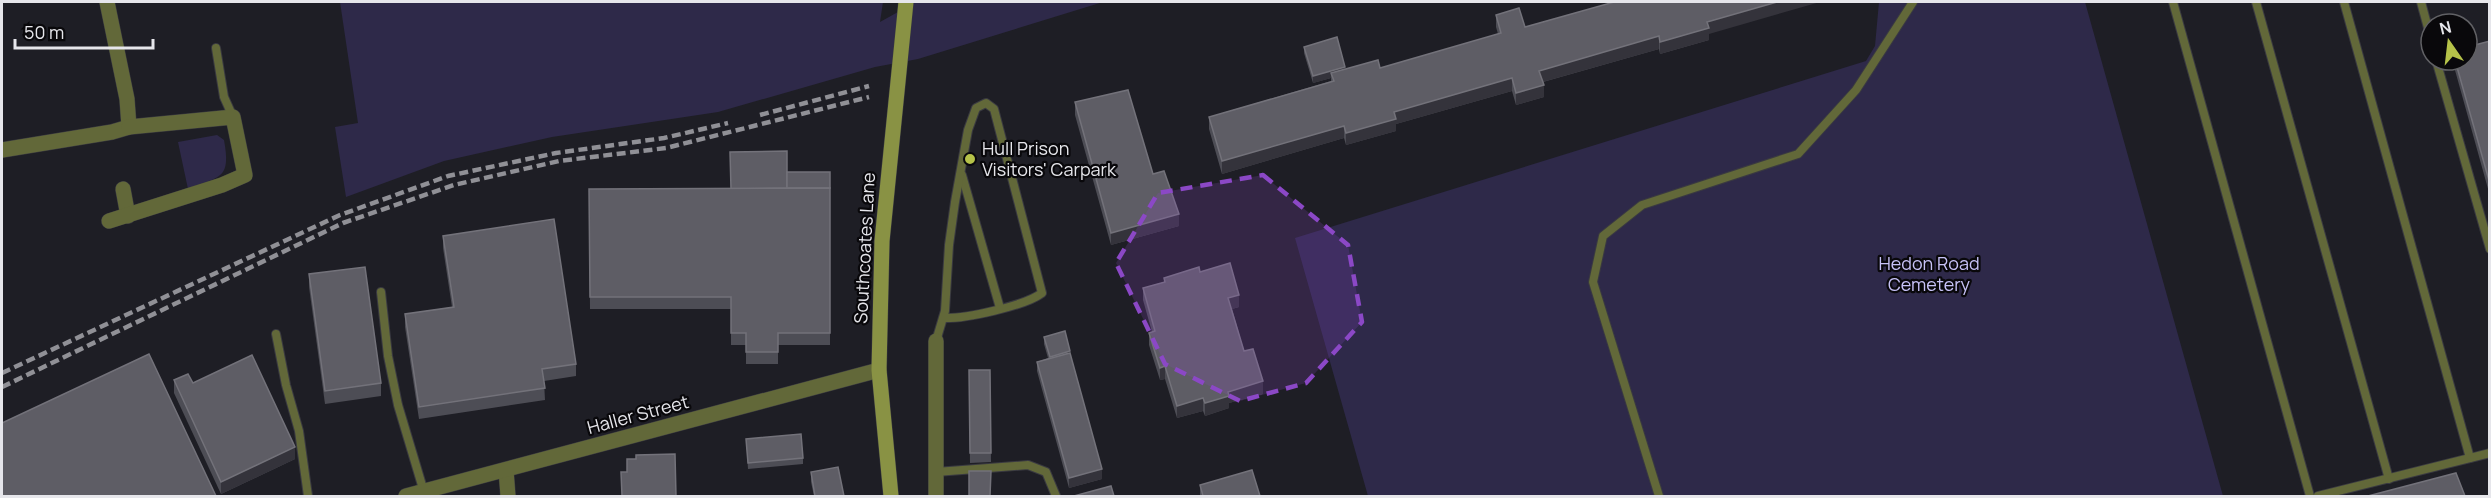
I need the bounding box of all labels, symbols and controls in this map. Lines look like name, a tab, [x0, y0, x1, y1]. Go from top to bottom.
scale bar	[15, 12, 153, 50]
north arrow	[2419, 12, 2479, 72]
text: N	[2437, 15, 2454, 40]
text: 50 m	[24, 20, 64, 44]
place label: Hull Prison Visitors' Carpark	[982, 136, 1117, 181]
marker: Hull Prison Visitors' Carpark	[963, 152, 977, 166]
street label: Southcoates Lane	[848, 172, 880, 324]
park label: Hedon Road Cemetery	[1878, 251, 1980, 296]
street label: Haller Street	[584, 389, 691, 439]

